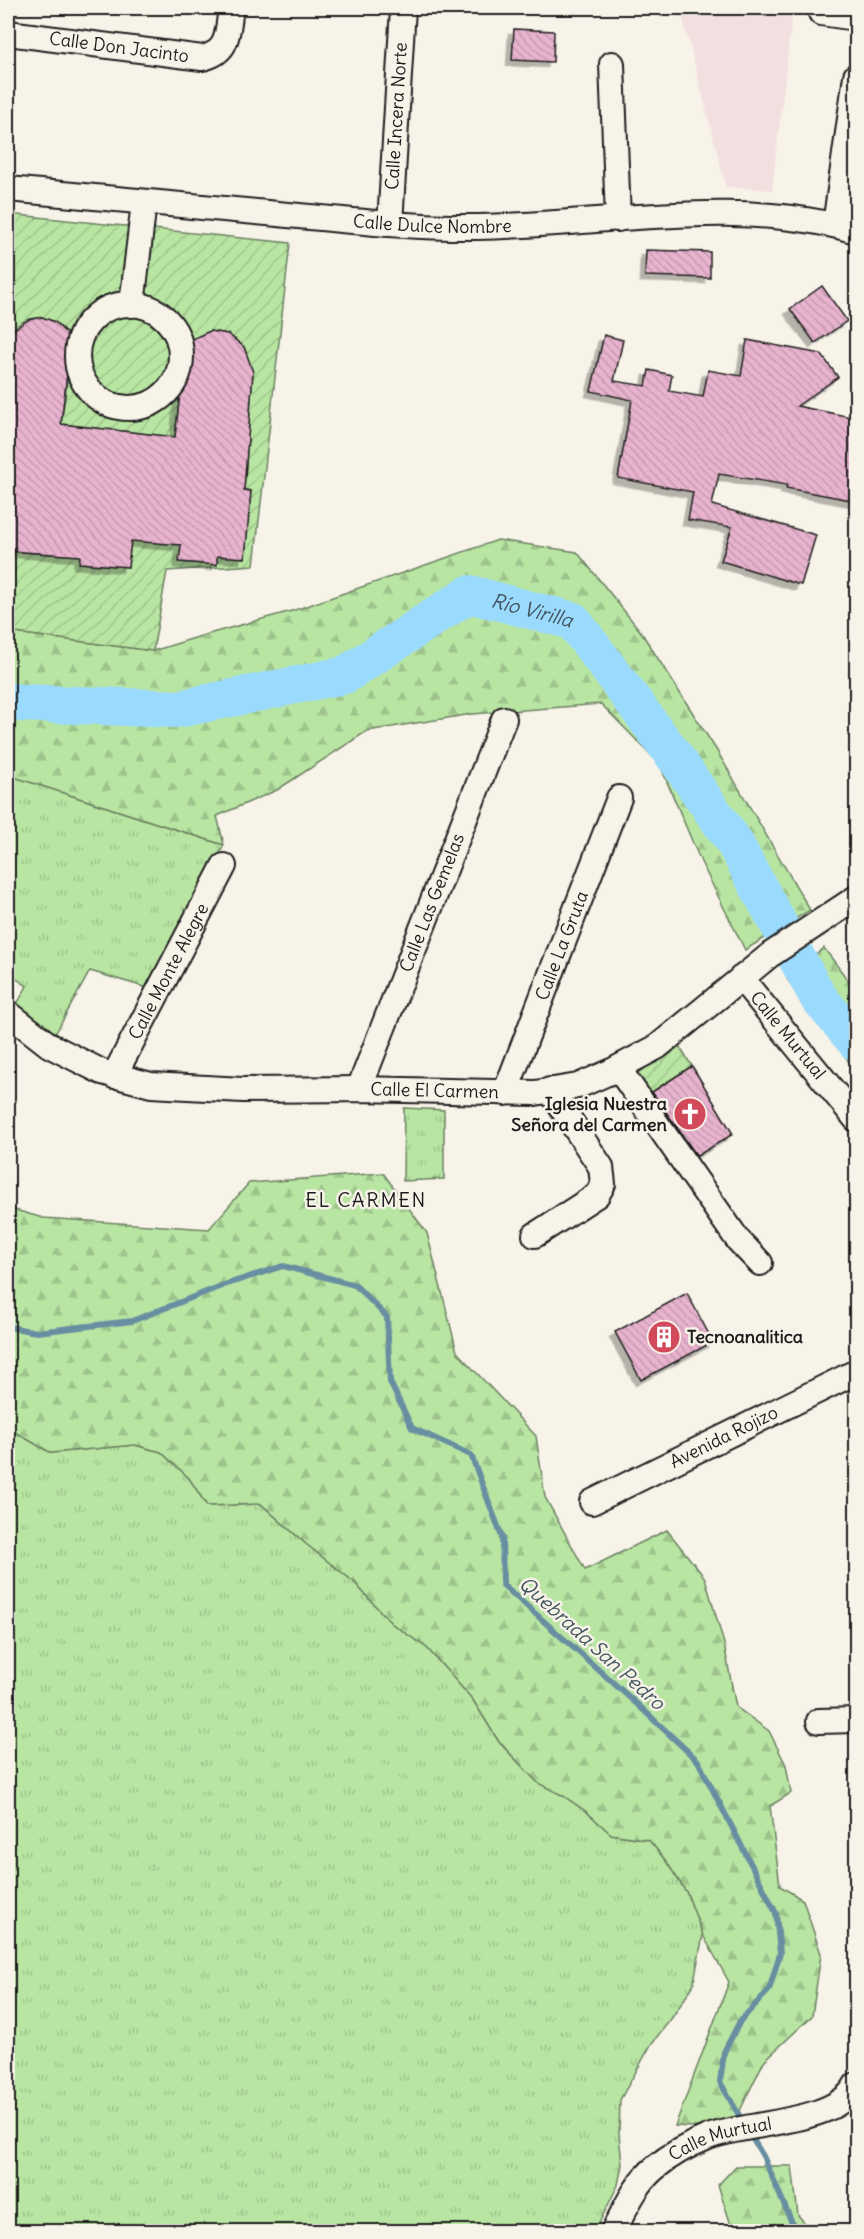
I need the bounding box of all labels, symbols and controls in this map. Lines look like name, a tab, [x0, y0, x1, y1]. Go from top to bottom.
street label: Calle Don Jacinto	[48, 26, 190, 67]
street label: Calle Incera Norte	[380, 42, 412, 191]
street label: Calle Dulce Nombre	[352, 209, 512, 238]
water label: Río Virilla	[489, 587, 577, 633]
street label: Calle Las Gemelas	[394, 830, 469, 975]
street label: Calle La Gruta	[530, 887, 593, 1003]
street label: Calle Monte Alegre	[123, 899, 213, 1043]
street label: Calle Murtual	[745, 986, 831, 1084]
street label: Calle El Carmen	[370, 1077, 499, 1103]
place label: Iglesia Nuestra Señora del Carmen	[511, 1092, 668, 1136]
church icon: Iglesia Nuestra Señora del Carmen	[672, 1096, 708, 1132]
district label: EL CARMEN	[305, 1187, 427, 1212]
building icon: Tecnoanalitica	[646, 1319, 682, 1355]
place label: Tecnoanalitica	[687, 1325, 803, 1348]
street label: Avenida Rojizo	[666, 1400, 782, 1473]
water label: Quebrada San Pedro	[514, 1571, 672, 1716]
street label: Calle Murtual	[664, 2112, 773, 2166]

